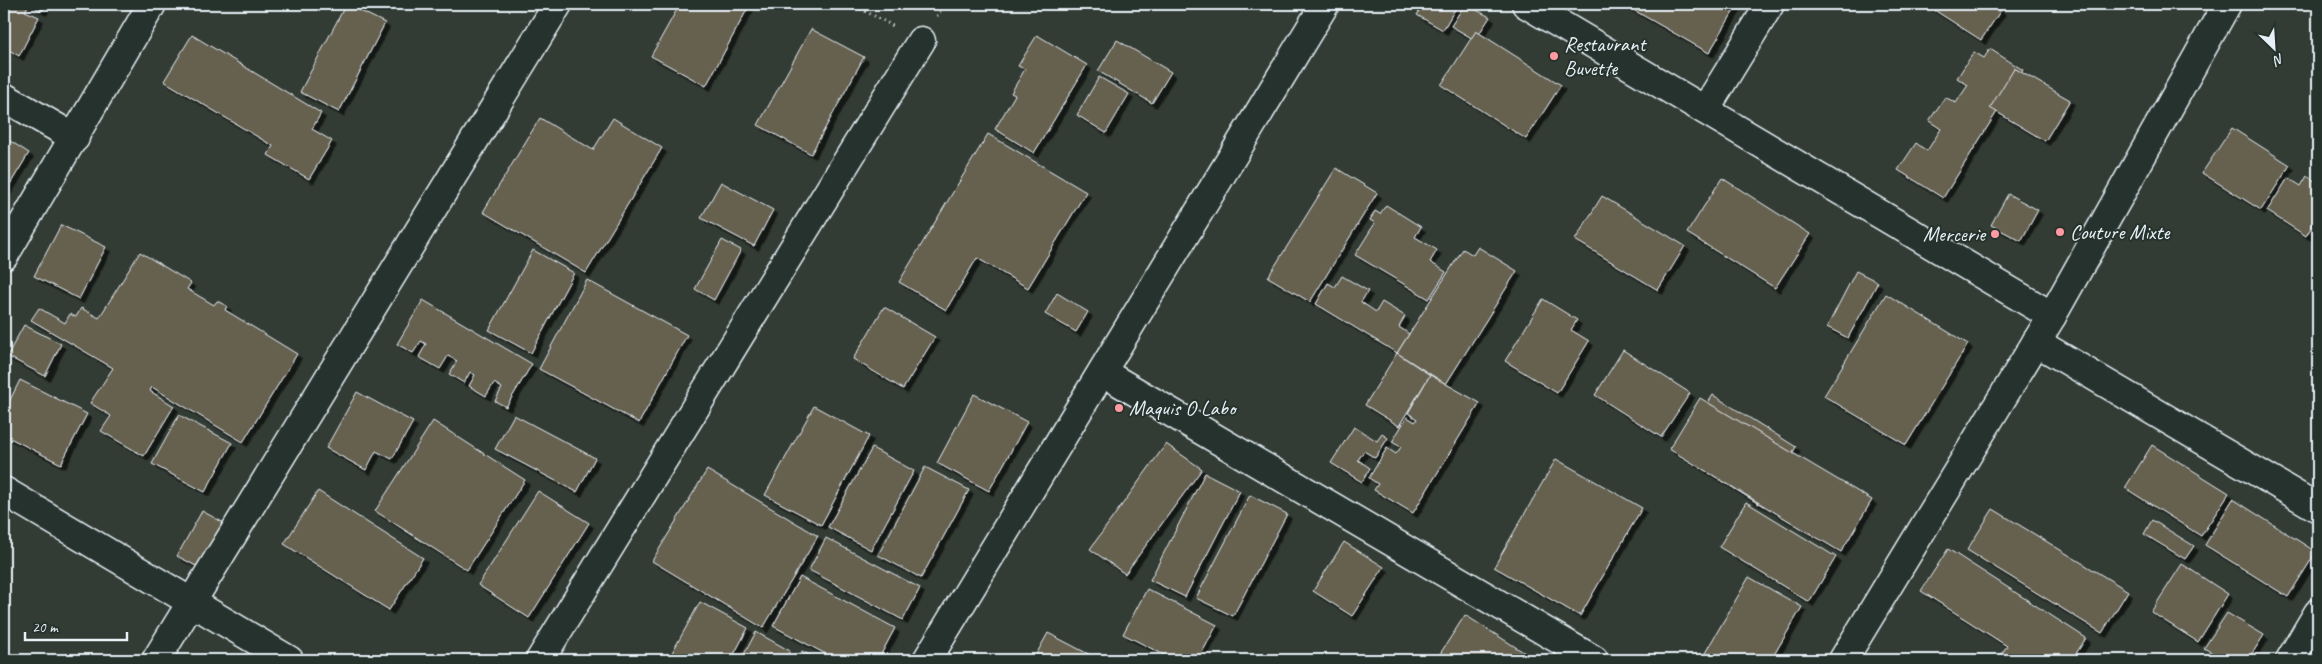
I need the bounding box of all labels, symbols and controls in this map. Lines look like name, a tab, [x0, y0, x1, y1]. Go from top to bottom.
north arrow	[2250, 22, 2300, 72]
place label: Restaurant Buvette	[1564, 31, 1647, 81]
marker: Restaurant Buvette	[1548, 50, 1560, 62]
text: N	[2270, 50, 2287, 70]
place label: Couture Mixte	[2070, 219, 2170, 245]
place label: Mercerie	[1923, 221, 1987, 247]
marker: Couture Mixte	[2054, 226, 2066, 238]
marker: Mercerie	[1989, 228, 2001, 240]
place label: Maquis O Labo	[1129, 395, 1238, 421]
marker: Maquis O Labo	[1113, 402, 1125, 414]
scale bar	[25, 609, 128, 641]
text: 20 m	[32, 618, 59, 637]

